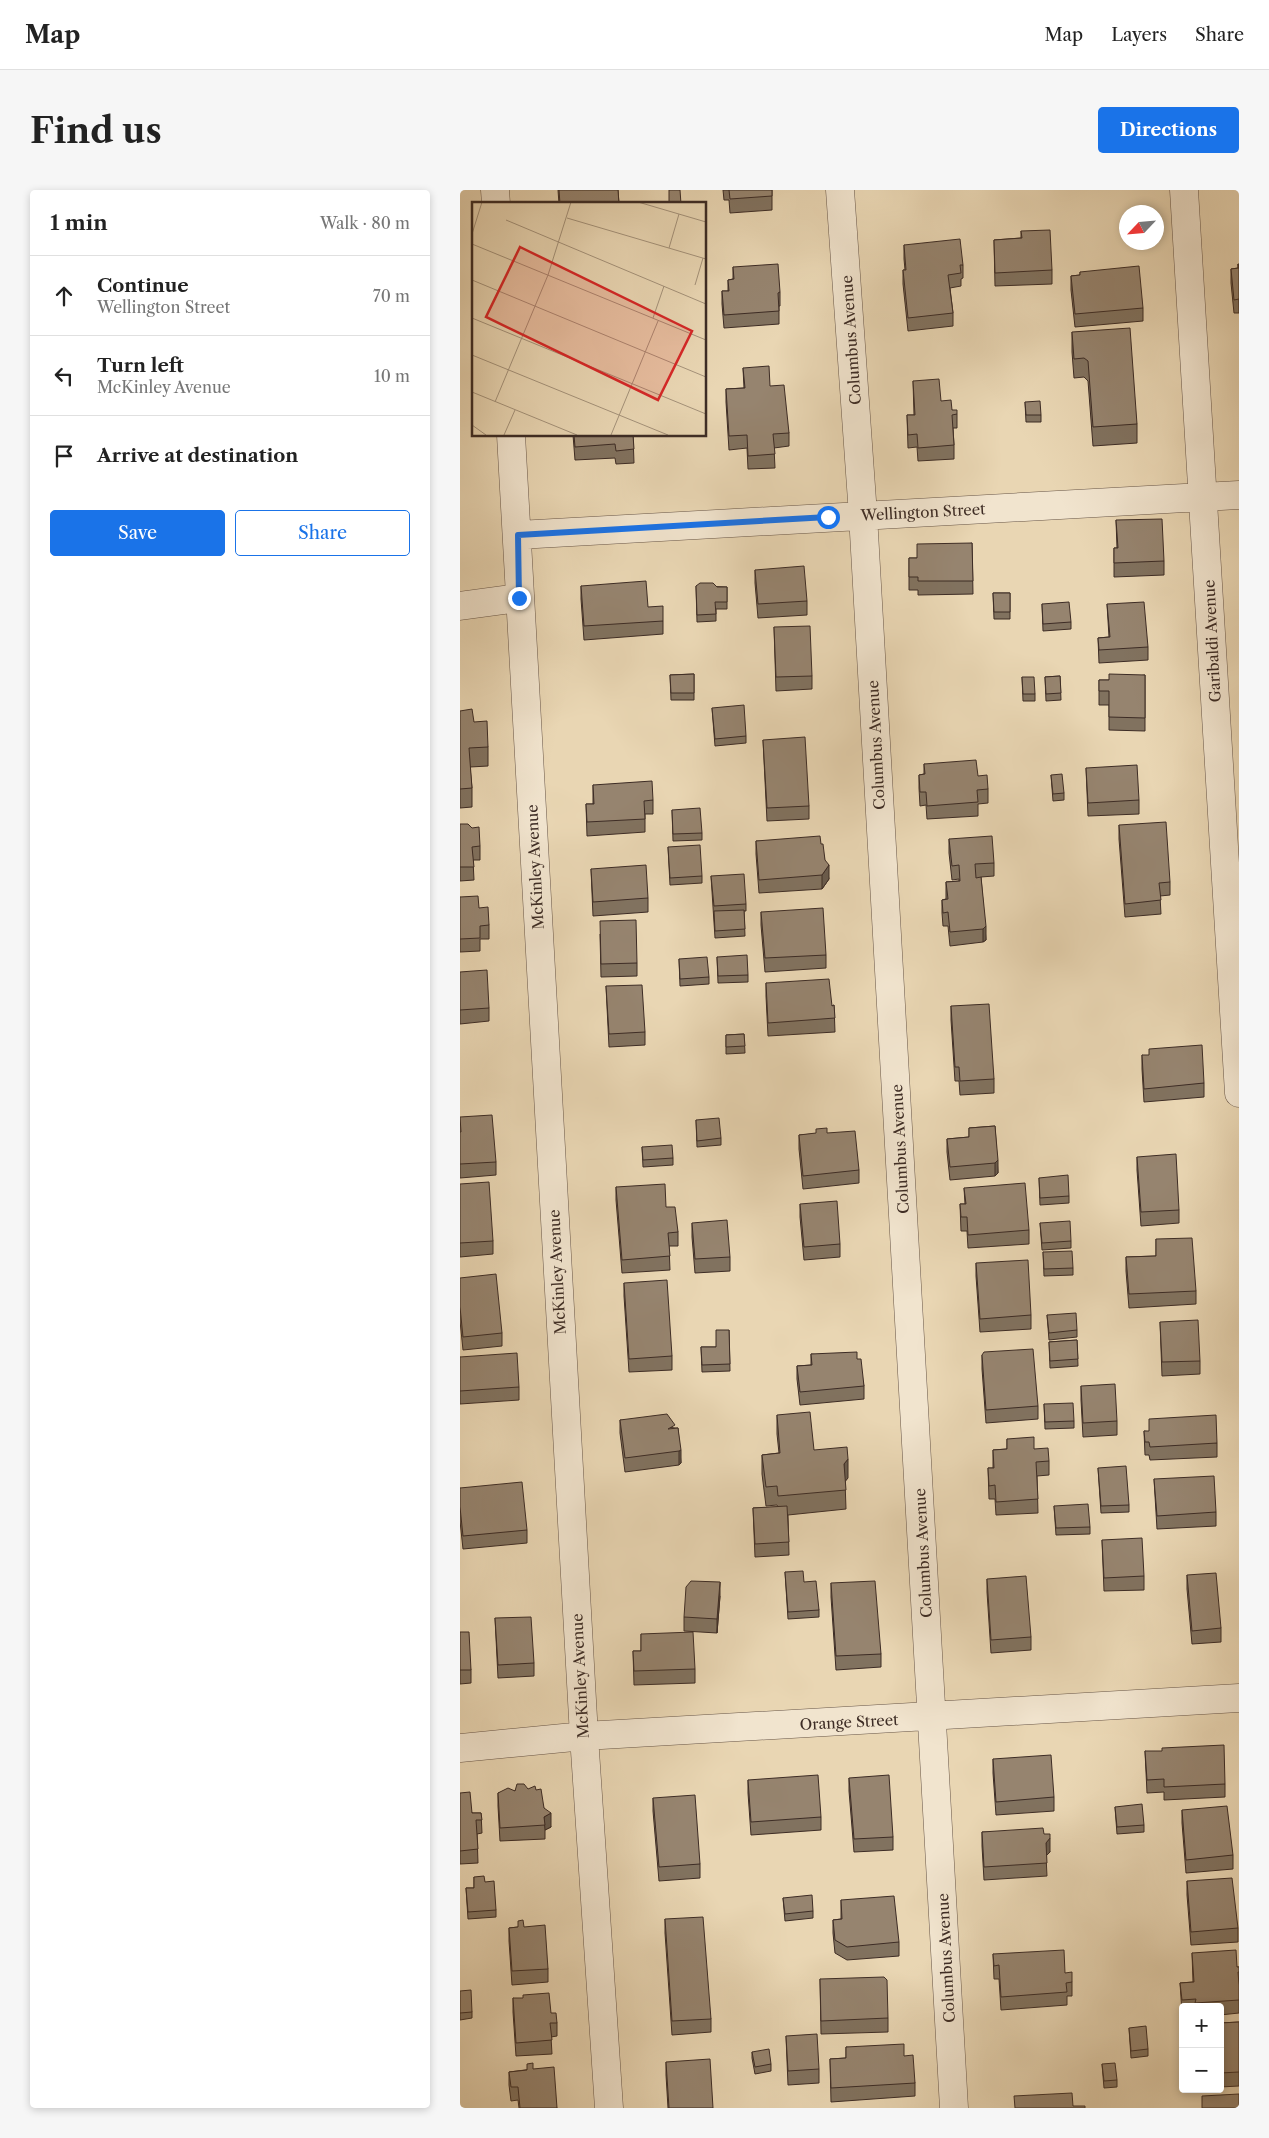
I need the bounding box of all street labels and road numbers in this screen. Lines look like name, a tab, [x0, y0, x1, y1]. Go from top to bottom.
street label: Columbus Avenue	[837, 275, 865, 405]
street label: Wellington Street	[859, 499, 986, 525]
street label: Garibaldi Avenue	[1199, 579, 1225, 703]
street label: Columbus Avenue	[863, 680, 889, 810]
street label: McKinley Avenue	[522, 804, 548, 930]
street label: Columbus Avenue	[887, 1084, 913, 1214]
street label: McKinley Avenue	[544, 1209, 570, 1335]
street label: Columbus Avenue	[910, 1488, 936, 1618]
street label: McKinley Avenue	[567, 1613, 593, 1739]
street label: Orange Street	[799, 1710, 900, 1734]
street label: Columbus Avenue	[933, 1893, 959, 2023]

